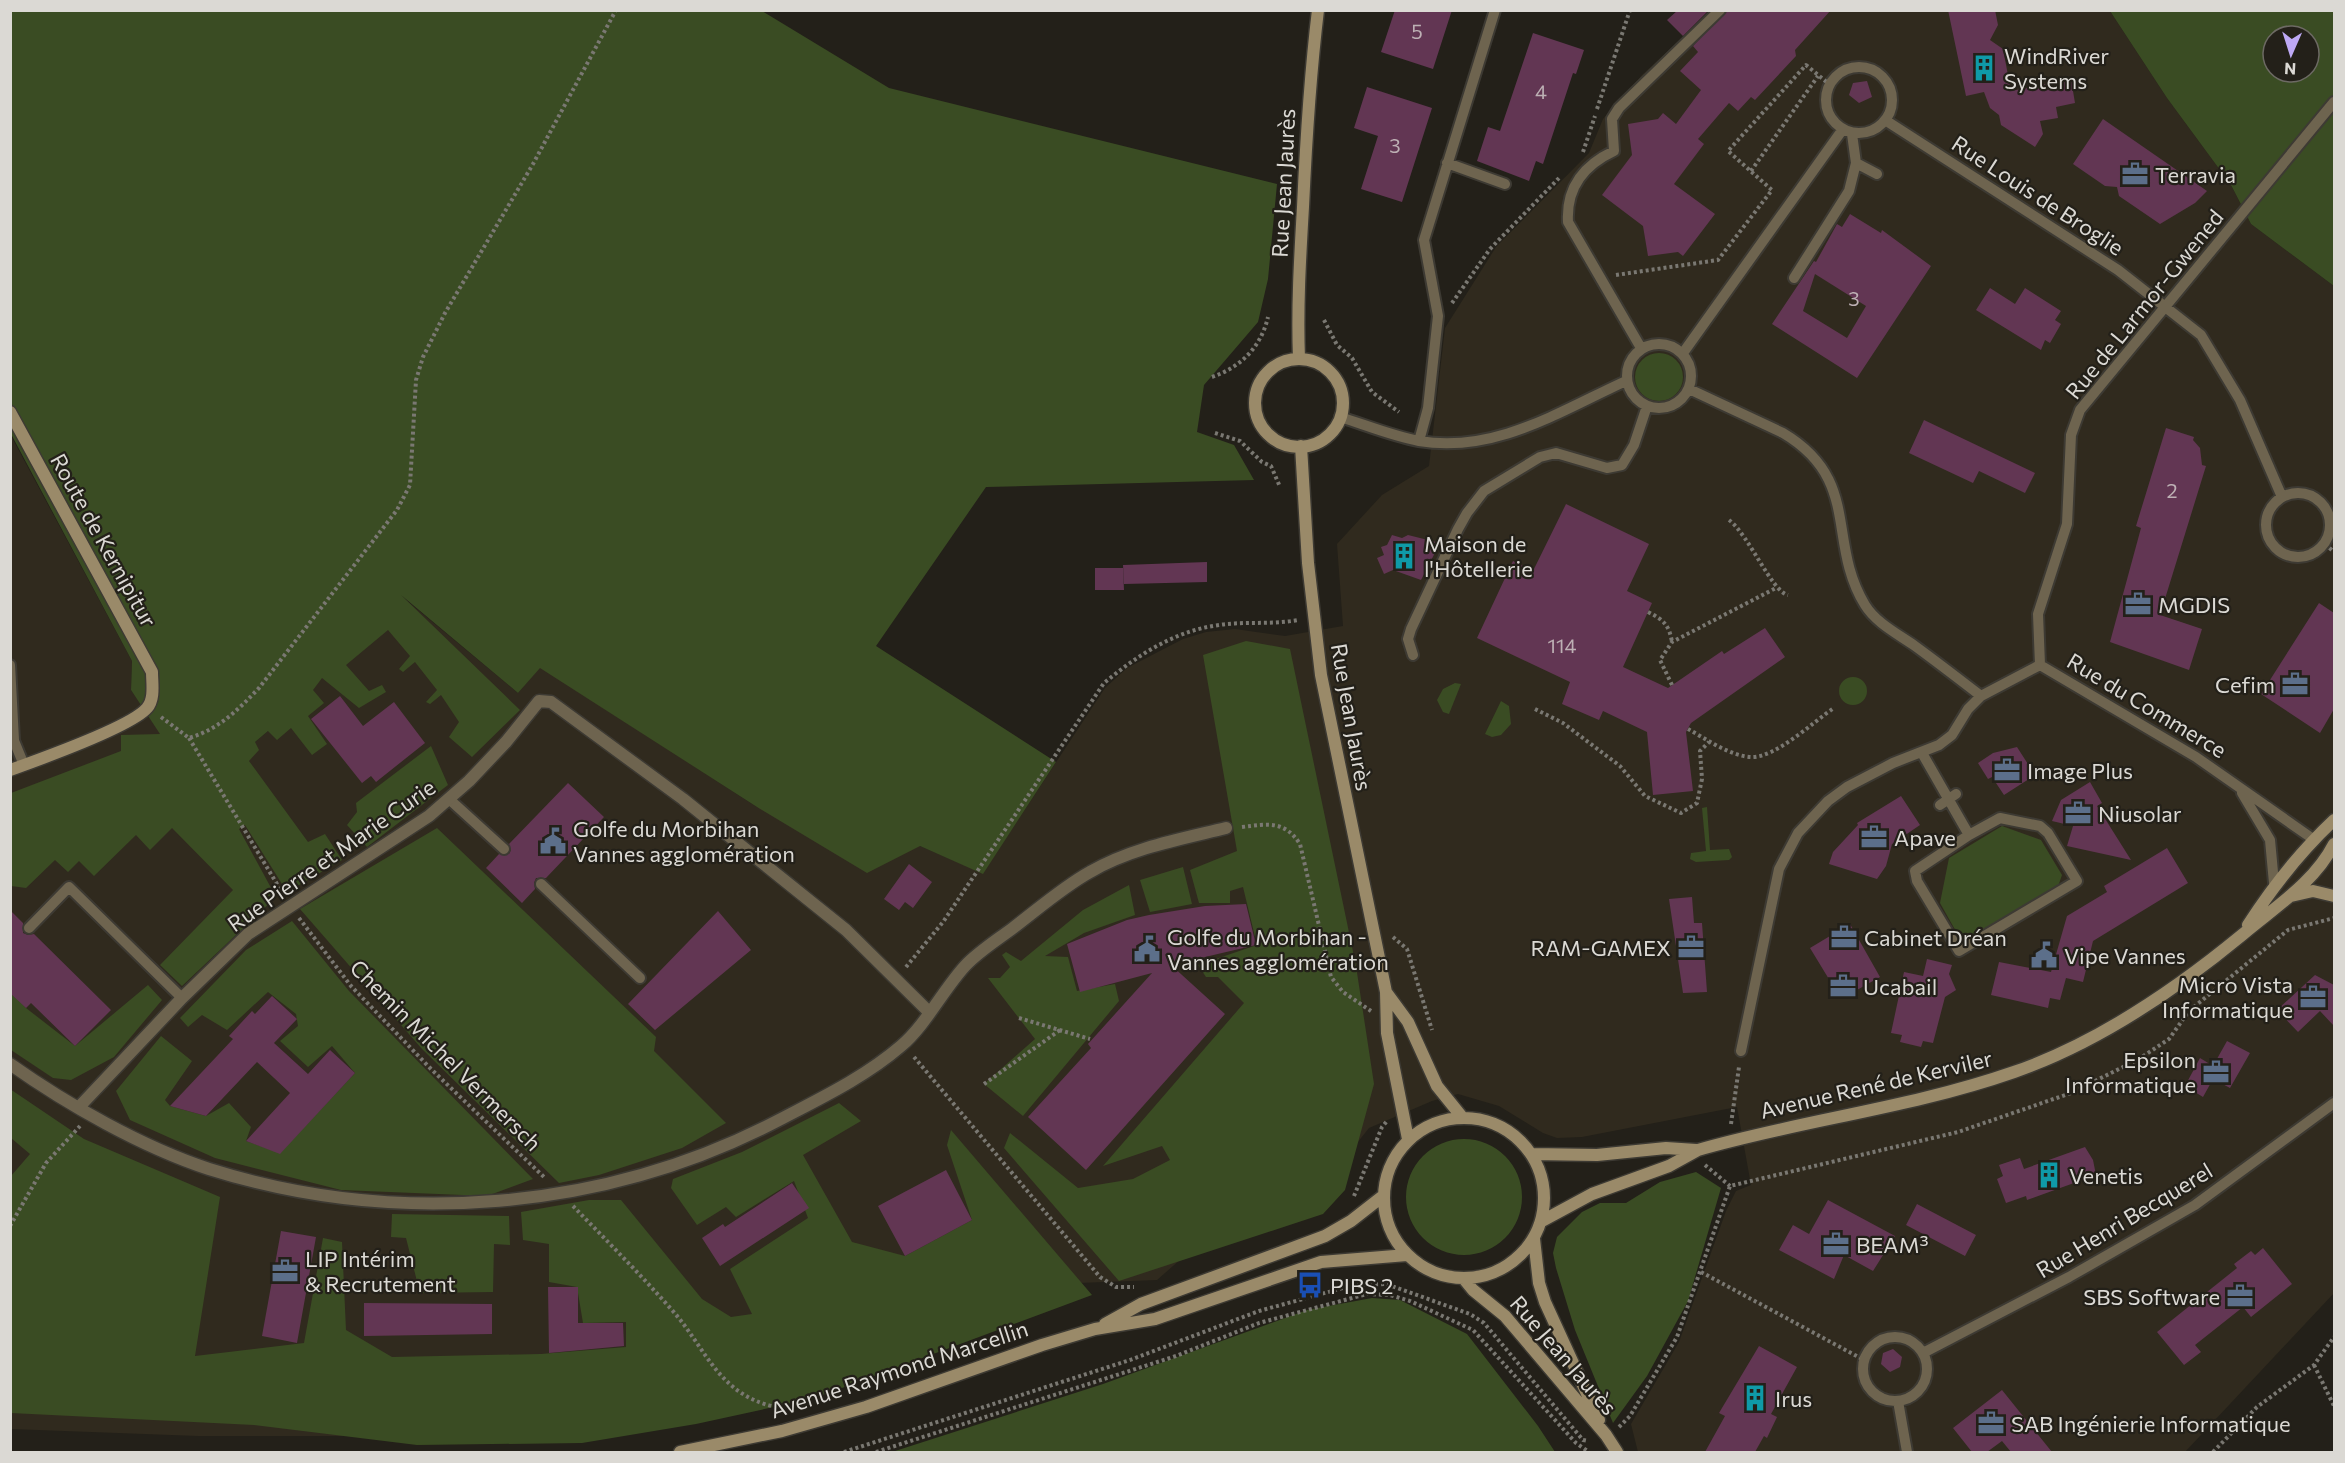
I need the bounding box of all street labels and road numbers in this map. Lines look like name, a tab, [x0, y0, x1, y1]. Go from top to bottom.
street label: Rue Jean Jaurès	[1266, 108, 1300, 258]
street label: Rue Louis de Broglie	[1947, 129, 2129, 261]
street label: Rue de Larmor-Gwened	[2059, 204, 2229, 404]
street label: Route de Kernipitur	[45, 449, 163, 632]
street label: Rue Jean Jaurès	[1326, 641, 1378, 793]
street label: Rue du Commerce	[2062, 647, 2232, 763]
street label: Rue Pierre et Marie Curie	[222, 773, 440, 937]
street label: Chemin Michel Vermersch	[345, 954, 547, 1156]
street label: Avenue René de Kerviler	[1757, 1044, 1995, 1124]
street label: Rue Henri Becquerel	[2031, 1157, 2217, 1283]
street label: Rue Jean Jaurès	[1505, 1290, 1623, 1420]
street label: Avenue Raymond Marcellin	[767, 1315, 1031, 1423]

